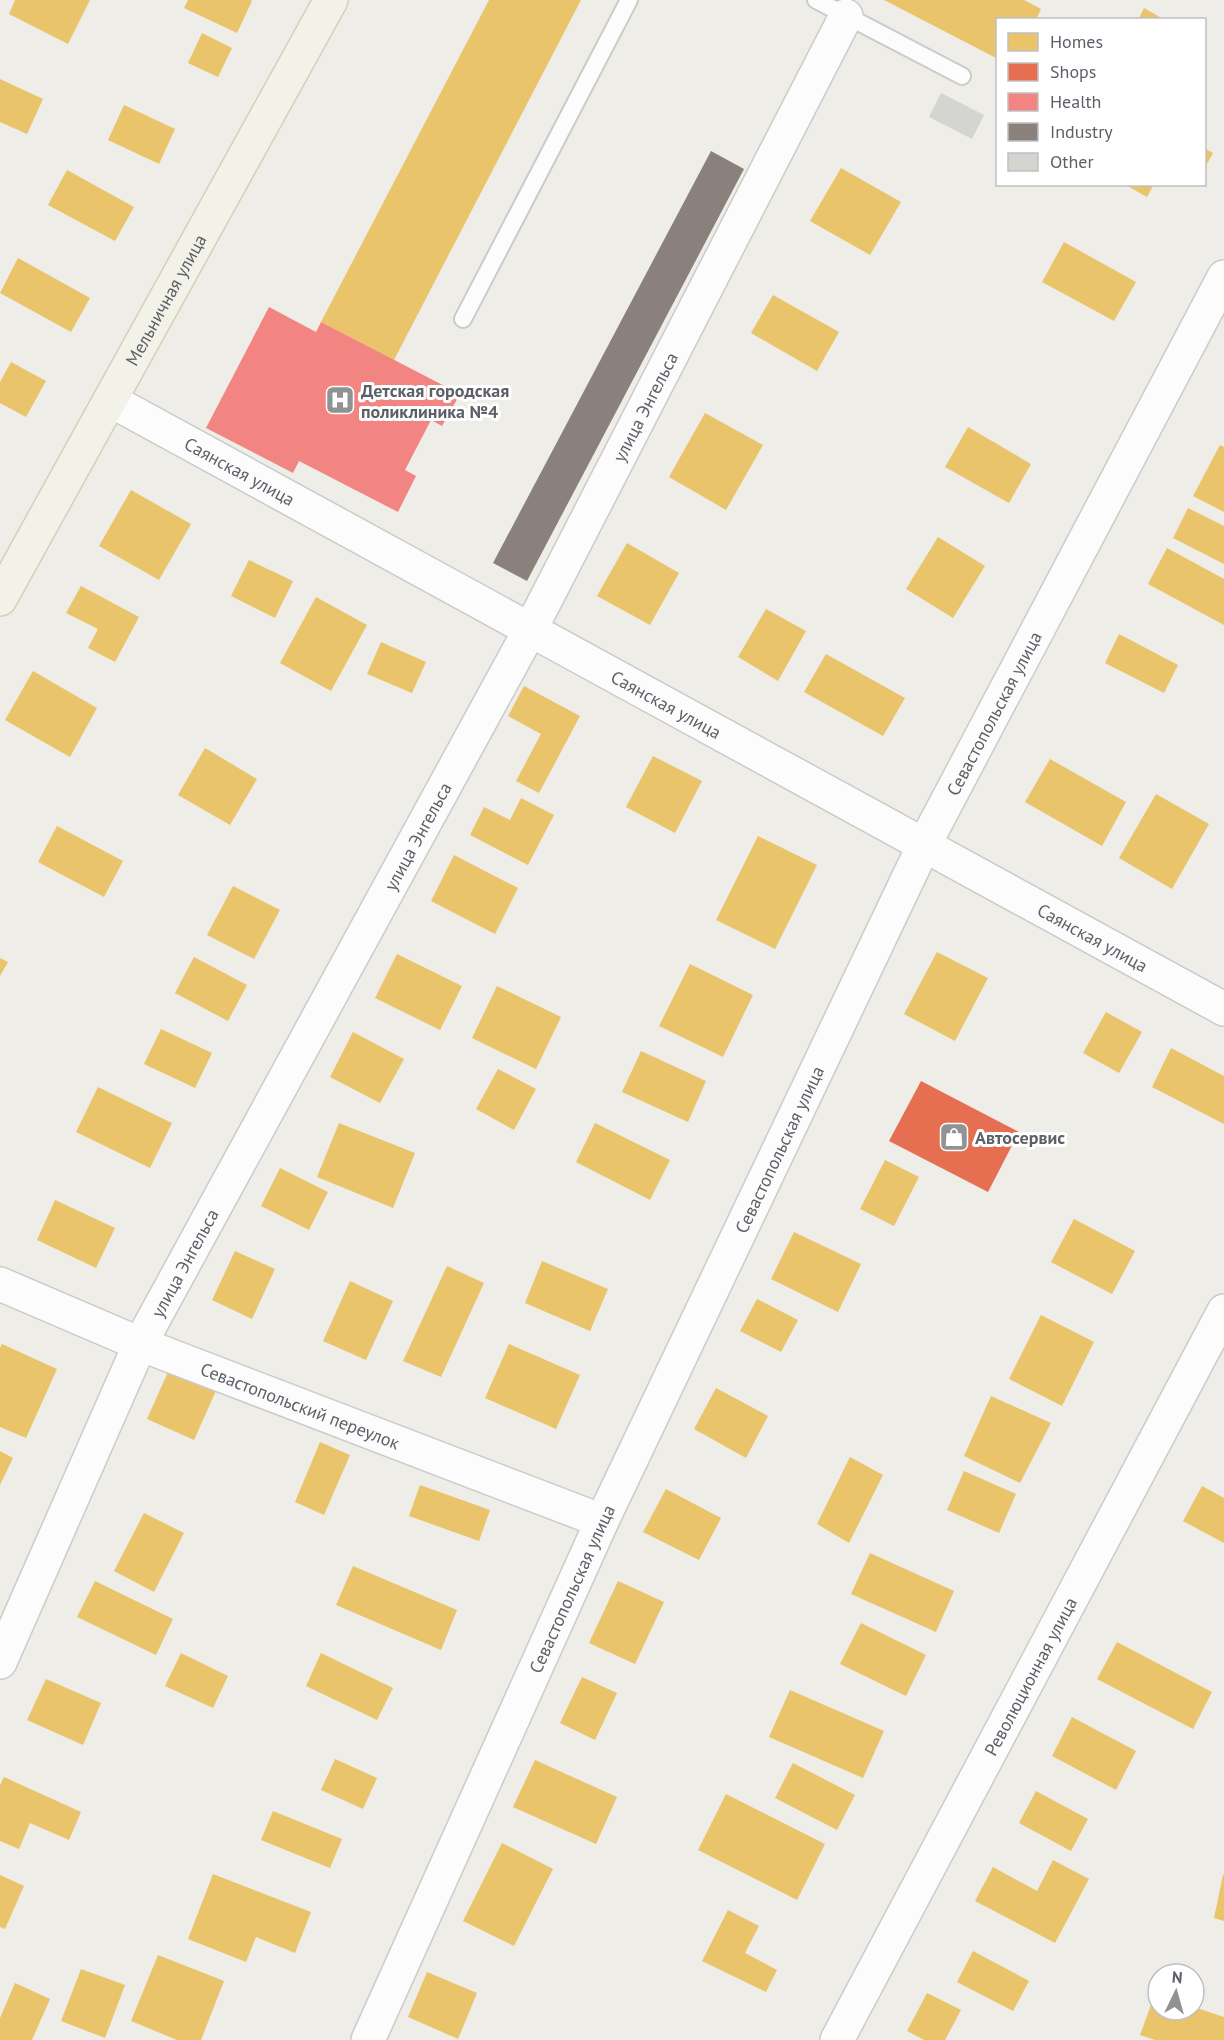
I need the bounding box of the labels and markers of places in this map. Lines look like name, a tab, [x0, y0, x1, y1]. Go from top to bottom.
place label: Детская городская поликлиника №4	[361, 379, 509, 423]
hospital icon: Детская городская поликлиника №4	[324, 384, 356, 416]
shop icon: Автосервис	[938, 1121, 970, 1153]
place label: Автосервис	[975, 1126, 1065, 1149]

